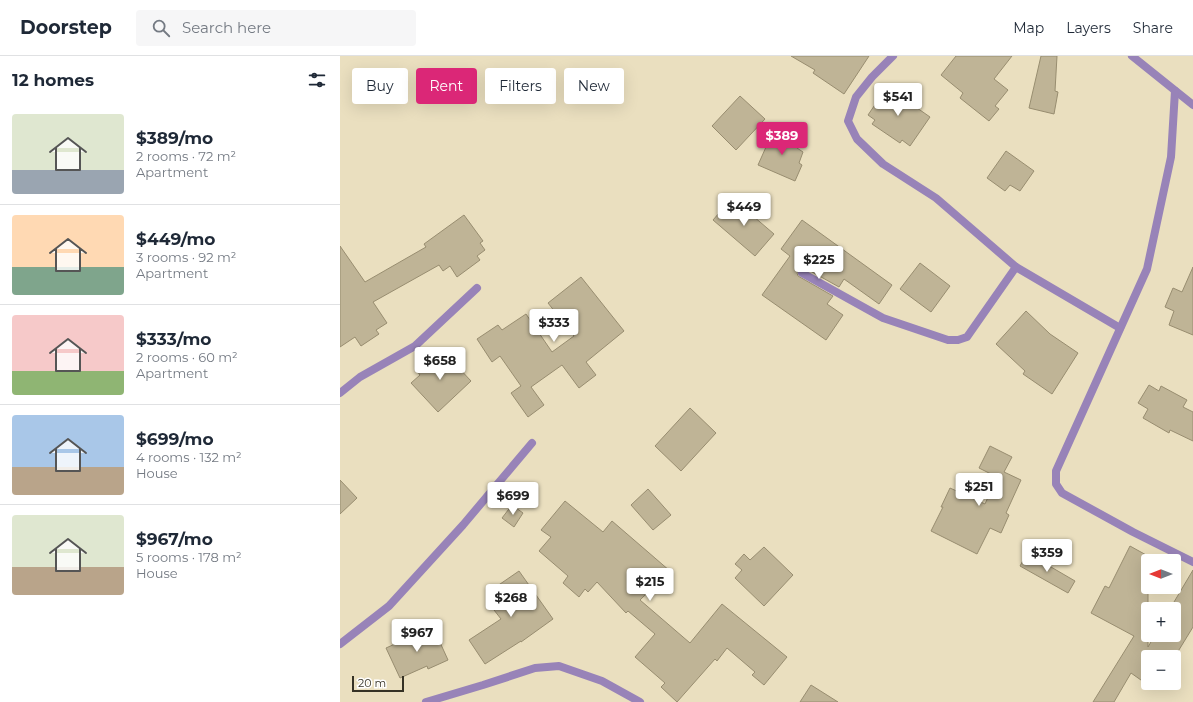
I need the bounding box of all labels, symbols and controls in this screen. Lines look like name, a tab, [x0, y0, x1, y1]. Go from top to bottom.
search box	[136, 10, 416, 46]
text: Doorstep	[20, 16, 112, 39]
icon: search	[150, 17, 172, 39]
text: Search here	[182, 18, 271, 37]
text: Map	[1013, 19, 1044, 37]
text: Layers	[1066, 19, 1111, 37]
text: Share	[1133, 19, 1173, 37]
chip: Buy	[352, 68, 408, 104]
chip: Rent	[416, 68, 477, 104]
chip: Filters	[485, 68, 556, 104]
chip: New	[564, 68, 624, 104]
icon: filters	[306, 69, 328, 91]
text: 12 homes	[12, 70, 94, 90]
pin: $541	[874, 83, 922, 117]
text: $541	[883, 88, 913, 104]
pin: $389	[758, 122, 806, 156]
text: $389	[766, 127, 798, 143]
text: $389/mo	[136, 128, 213, 148]
icon: home	[44, 130, 92, 178]
text: 2 rooms · 72 m²	[136, 148, 236, 164]
text: Apartment	[136, 164, 208, 180]
pin: $449	[720, 193, 768, 227]
text: $449	[727, 198, 761, 214]
text: $449/mo	[136, 229, 216, 249]
icon: home	[44, 231, 92, 279]
pin: $225	[795, 246, 843, 280]
text: 3 rooms · 92 m²	[136, 249, 236, 265]
text: $225	[803, 251, 835, 267]
text: Apartment	[136, 265, 208, 281]
pin: $333	[530, 309, 578, 343]
text: $333	[538, 314, 570, 330]
text: $333/mo	[136, 329, 211, 349]
icon: home	[44, 331, 92, 379]
pin: $658	[416, 347, 464, 381]
text: 2 rooms · 60 m²	[136, 349, 238, 365]
text: $658	[424, 352, 456, 368]
text: Apartment	[136, 365, 208, 381]
text: $699/mo	[136, 429, 214, 449]
icon: home	[44, 431, 92, 479]
text: 4 rooms · 132 m²	[136, 449, 242, 465]
text: House	[136, 465, 178, 481]
pin: $251	[955, 473, 1003, 507]
text: $251	[965, 478, 993, 494]
pin: $699	[489, 482, 537, 516]
text: $699	[496, 487, 530, 503]
text: $967/mo	[136, 529, 213, 549]
icon: home	[44, 531, 92, 579]
pin: $359	[1023, 539, 1071, 573]
text: $359	[1031, 544, 1063, 560]
text: 5 rooms · 178 m²	[136, 549, 242, 565]
north arrow	[1141, 554, 1181, 594]
map controls	[1141, 554, 1181, 690]
text: House	[136, 565, 178, 581]
pin: $215	[626, 568, 674, 602]
text: $215	[636, 573, 664, 589]
pin: $268	[487, 584, 535, 618]
text: $268	[495, 589, 527, 605]
button: +	[1141, 602, 1181, 642]
pin: $967	[393, 619, 441, 653]
text: $967	[401, 624, 433, 640]
button: −	[1141, 650, 1181, 690]
scale bar	[352, 674, 404, 693]
text: 20 m	[358, 676, 386, 690]

